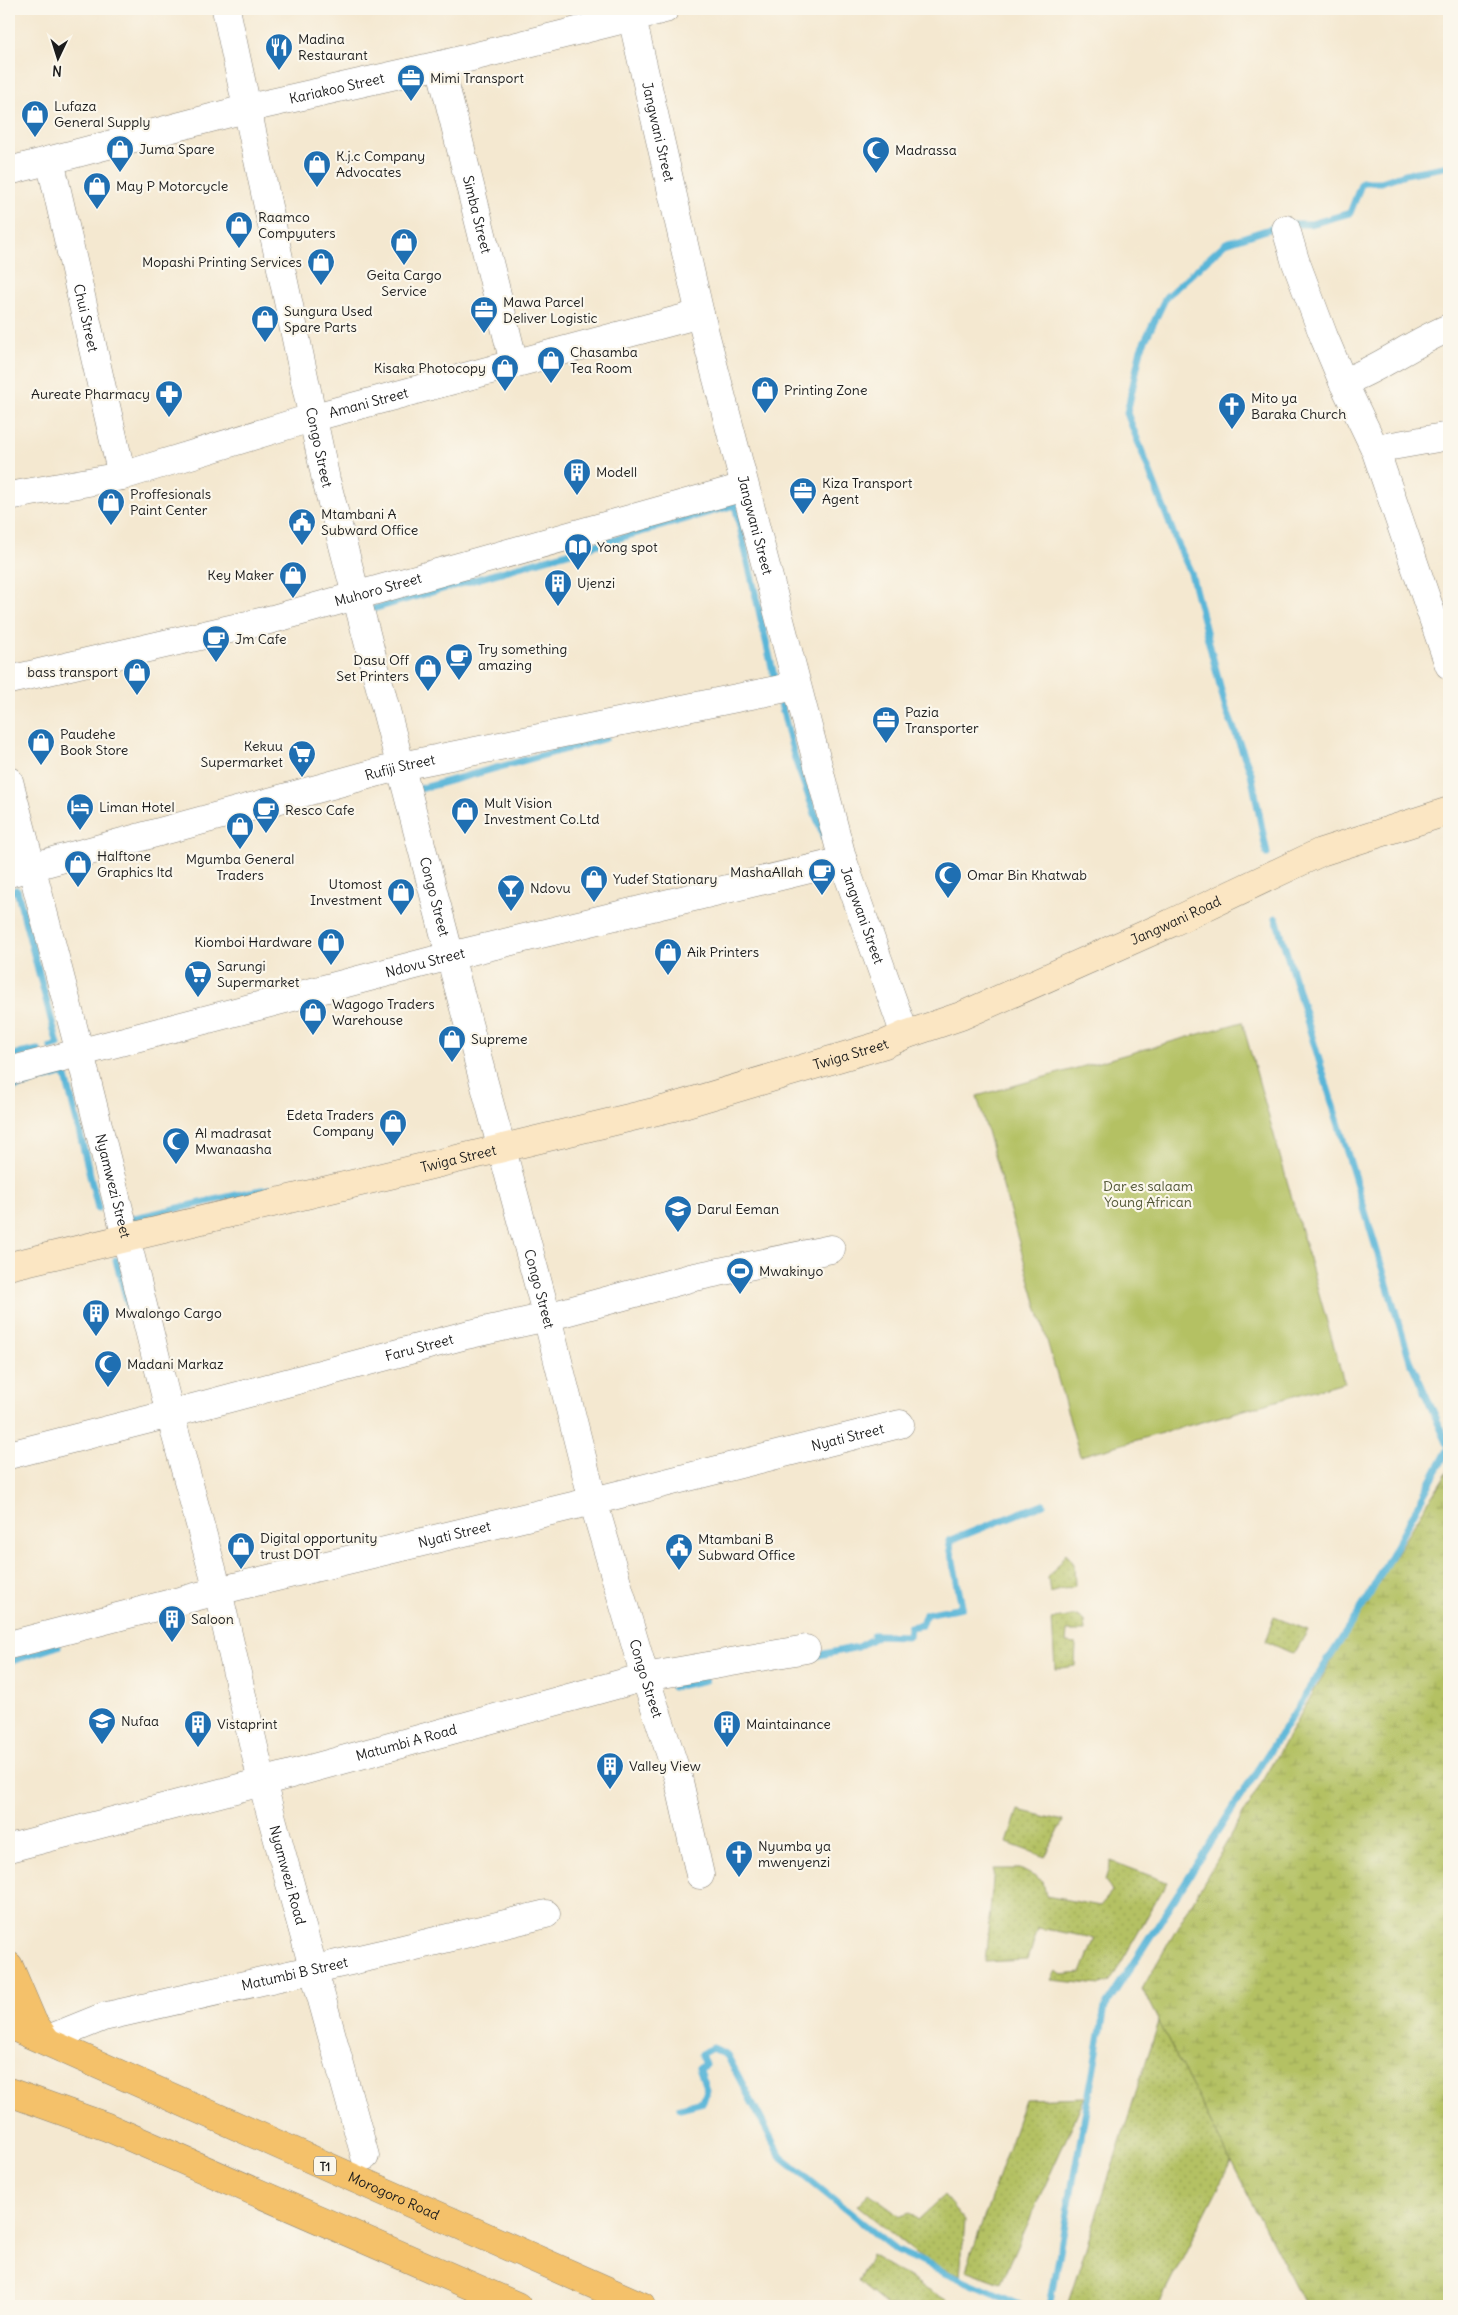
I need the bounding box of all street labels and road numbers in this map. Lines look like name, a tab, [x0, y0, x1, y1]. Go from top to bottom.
street label: Kariakoo Street	[287, 69, 386, 108]
street label: Jangwani Street	[638, 80, 678, 184]
street label: Simba Street	[459, 174, 496, 256]
street label: Chui Street	[70, 282, 103, 354]
street label: Amani Street	[327, 383, 410, 422]
street label: Congo Street	[302, 406, 337, 490]
street label: Jangwani Street	[734, 473, 777, 577]
street label: Muhoro Street	[332, 569, 424, 610]
street label: Rufiji Street	[363, 750, 437, 784]
street label: Congo Street	[416, 855, 454, 939]
street label: Jangwani Street	[837, 864, 888, 967]
street label: Jangwani Road	[1128, 892, 1224, 949]
street label: Ndovu Street	[383, 944, 467, 981]
street label: Twiga Street	[811, 1035, 891, 1074]
street label: Nyamwezi Street	[91, 1132, 135, 1240]
street label: Twiga Street	[419, 1141, 498, 1176]
street label: Congo Street	[520, 1247, 559, 1331]
street label: Faru Street	[383, 1330, 456, 1365]
street label: Nyati Street	[809, 1419, 886, 1455]
street label: Nyati Street	[416, 1517, 493, 1552]
street label: Congo Street	[625, 1637, 667, 1720]
street label: Matumbi A Road	[354, 1720, 459, 1765]
street label: Nyamwezi Road	[265, 1823, 310, 1927]
street label: Matumbi B Street	[240, 1953, 350, 1994]
road number: T1	[314, 2156, 336, 2176]
street label: Morogoro Road	[345, 2168, 442, 2224]

